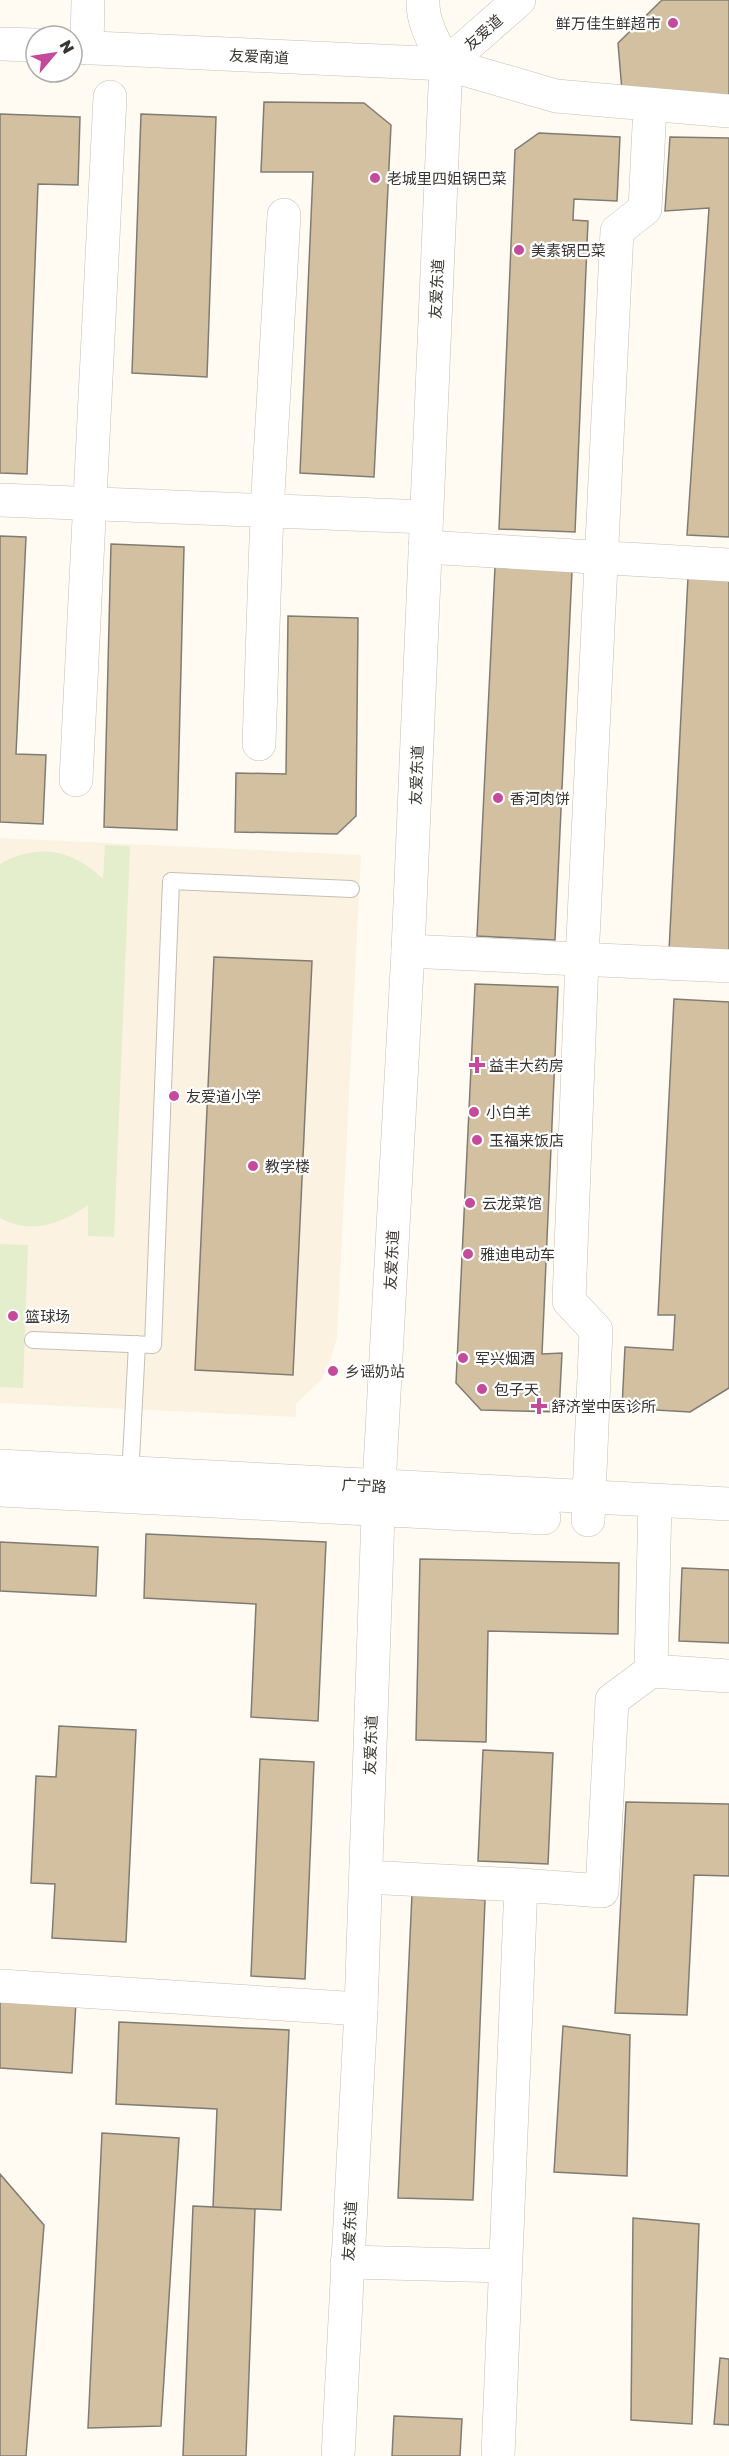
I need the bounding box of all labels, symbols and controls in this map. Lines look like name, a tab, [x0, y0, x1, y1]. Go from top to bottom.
street label: 友爱道	[460, 10, 506, 54]
place label: 鲜万佳生鲜超市	[556, 14, 661, 32]
marker: 鲜万佳生鲜超市	[666, 16, 680, 30]
north arrow	[24, 24, 84, 84]
text: N	[55, 37, 79, 57]
street label: 友爱南道	[229, 45, 289, 67]
place label: 老城里四姐锅巴菜	[387, 169, 507, 187]
marker: 老城里四姐锅巴菜	[368, 171, 382, 185]
place label: 美素锅巴菜	[531, 241, 606, 259]
marker: 美素锅巴菜	[512, 243, 526, 257]
street label: 友爱东道	[425, 259, 447, 319]
street label: 友爱东道	[406, 745, 426, 805]
place label: 香河肉饼	[510, 789, 570, 807]
marker: 香河肉饼	[491, 791, 505, 805]
place label: 益丰大药房	[489, 1056, 564, 1074]
marker: 益丰大药房	[470, 1058, 484, 1072]
place label: 友爱道小学	[186, 1087, 261, 1105]
marker: 友爱道小学	[167, 1089, 181, 1103]
place label: 小白羊	[486, 1103, 531, 1121]
marker: 小白羊	[467, 1105, 481, 1119]
place label: 玉福来饭店	[489, 1131, 564, 1149]
marker: 玉福来饭店	[470, 1133, 484, 1147]
place label: 教学楼	[265, 1157, 310, 1175]
marker: 教学楼	[246, 1159, 260, 1173]
place label: 云龙菜馆	[482, 1194, 542, 1212]
marker: 云龙菜馆	[463, 1196, 477, 1210]
street label: 友爱东道	[380, 1230, 402, 1290]
place label: 雅迪电动车	[480, 1245, 555, 1263]
marker: 雅迪电动车	[461, 1247, 475, 1261]
place label: 篮球场	[25, 1307, 70, 1325]
marker: 篮球场	[6, 1309, 20, 1323]
place label: 军兴烟酒	[475, 1349, 535, 1367]
marker: 军兴烟酒	[456, 1351, 470, 1365]
place label: 乡谣奶站	[345, 1362, 405, 1380]
marker: 乡谣奶站	[326, 1364, 340, 1378]
place label: 包子天	[494, 1380, 539, 1398]
marker: 包子天	[475, 1382, 489, 1396]
place label: 舒济堂中医诊所	[551, 1397, 656, 1415]
marker: 舒济堂中医诊所	[532, 1399, 546, 1413]
street label: 广宁路	[341, 1475, 387, 1495]
street label: 友爱东道	[360, 1715, 380, 1775]
street label: 友爱东道	[338, 2201, 360, 2261]

